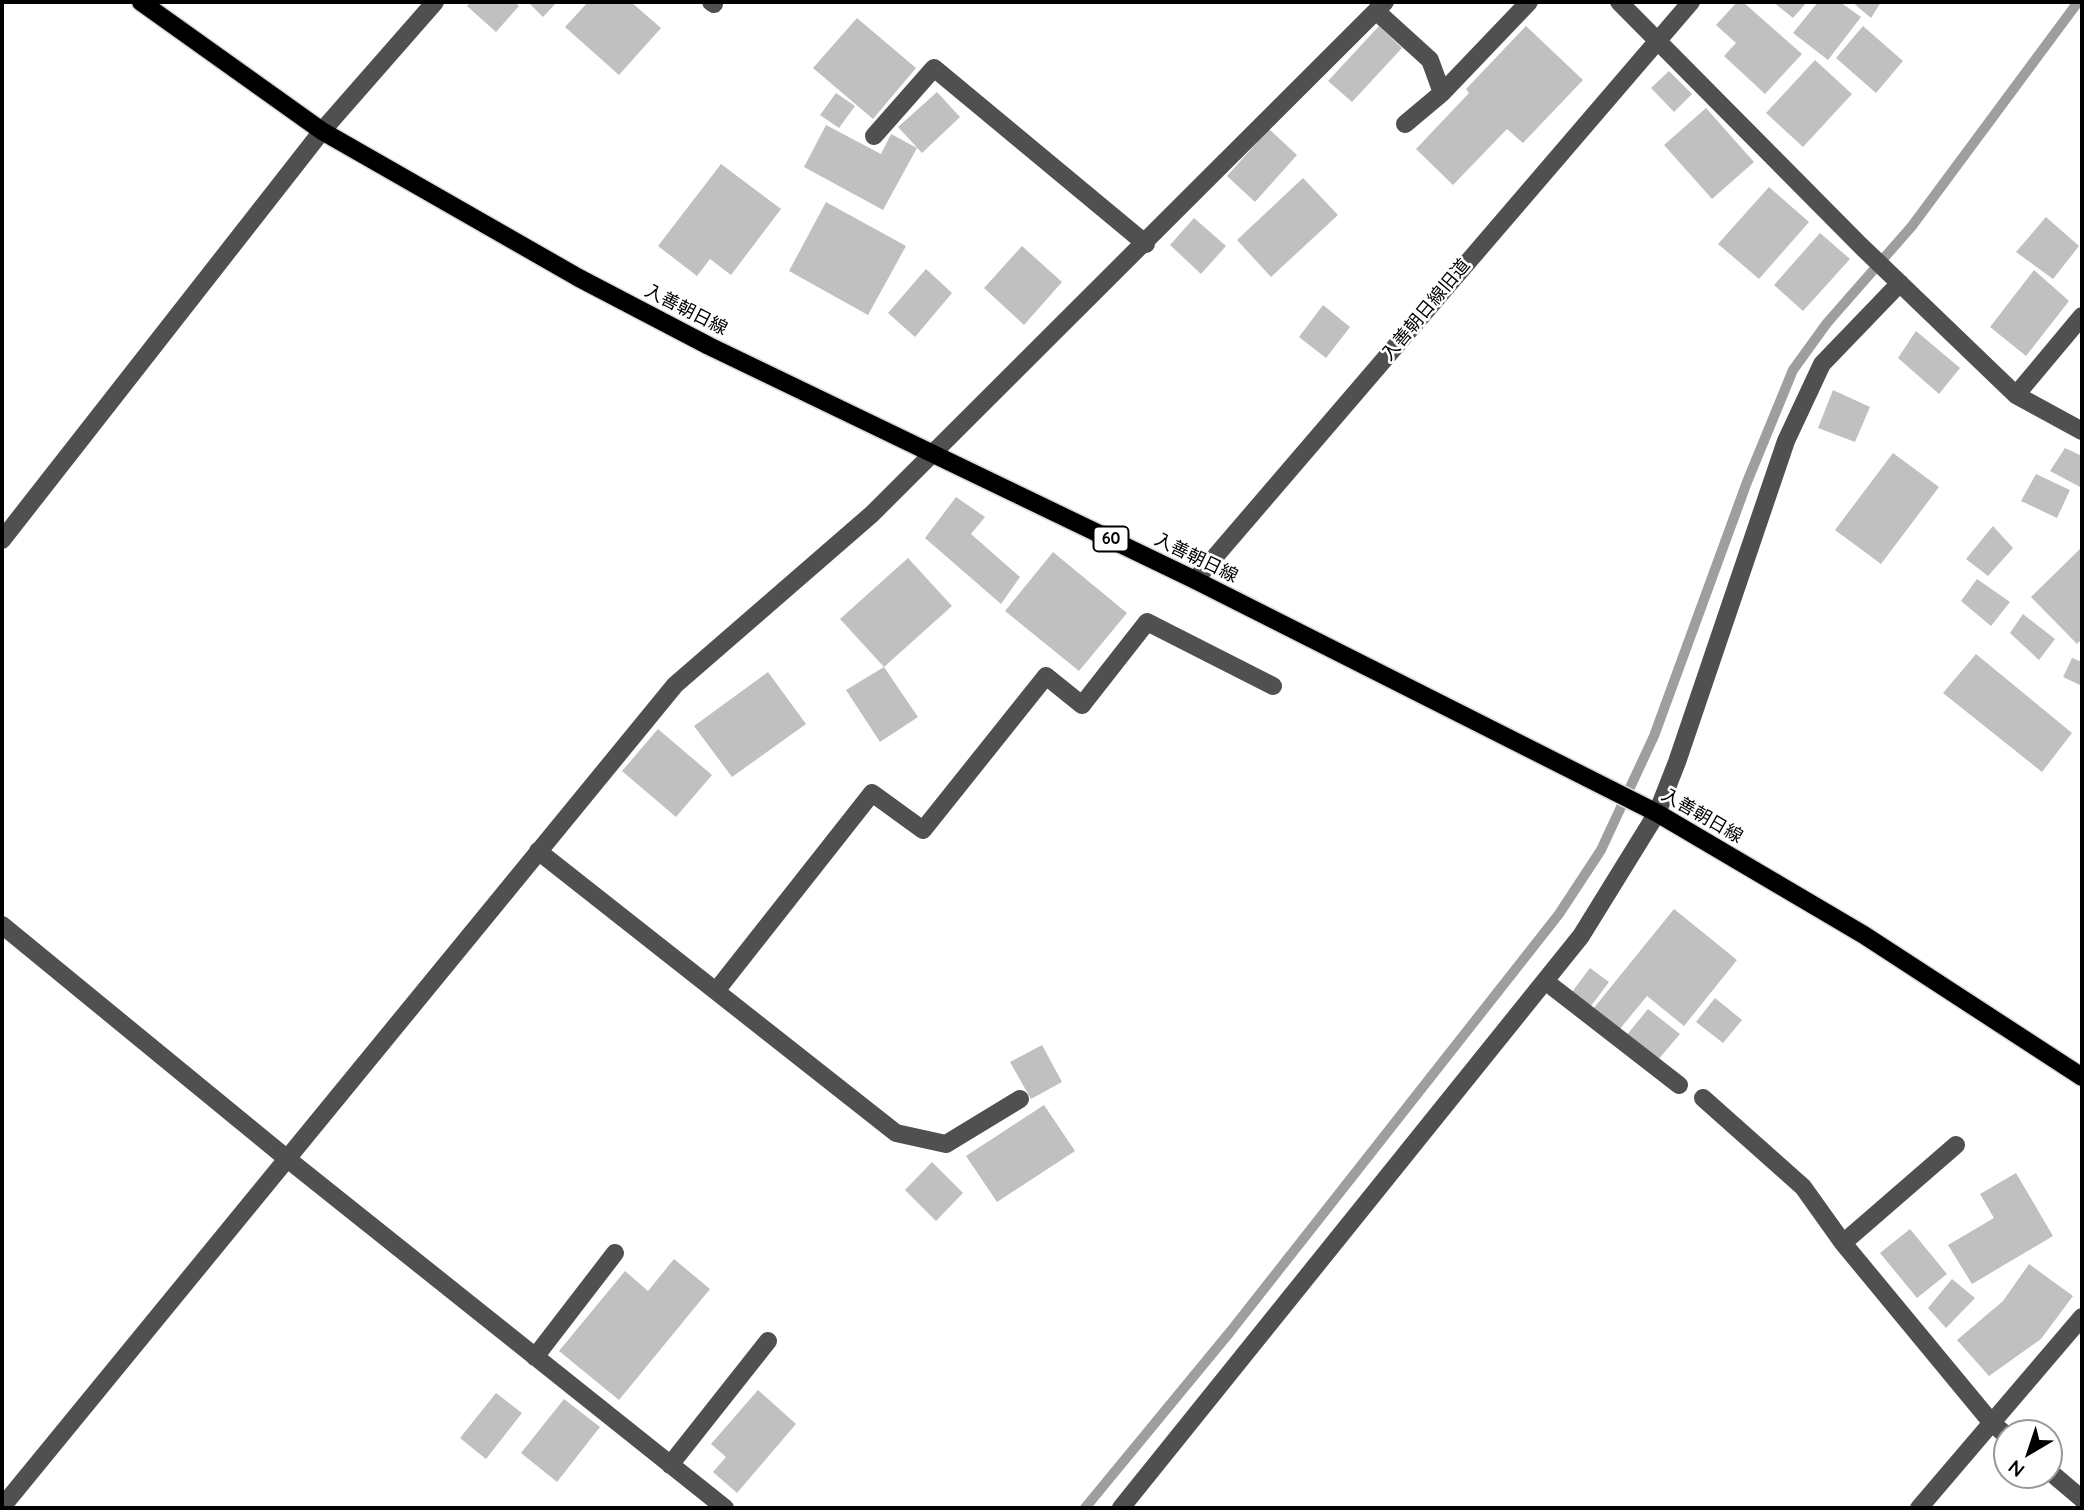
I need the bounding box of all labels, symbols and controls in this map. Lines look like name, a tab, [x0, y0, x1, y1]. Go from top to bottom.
street label: 入善朝日線旧道	[1377, 255, 1475, 365]
street label: 入善朝日線	[641, 280, 731, 340]
road number: 60	[1094, 526, 1128, 552]
street label: 入善朝日線	[1151, 529, 1241, 587]
street label: 入善朝日線	[1658, 784, 1746, 848]
north arrow	[1993, 1419, 2063, 1489]
text: N	[2003, 1455, 2029, 1482]

